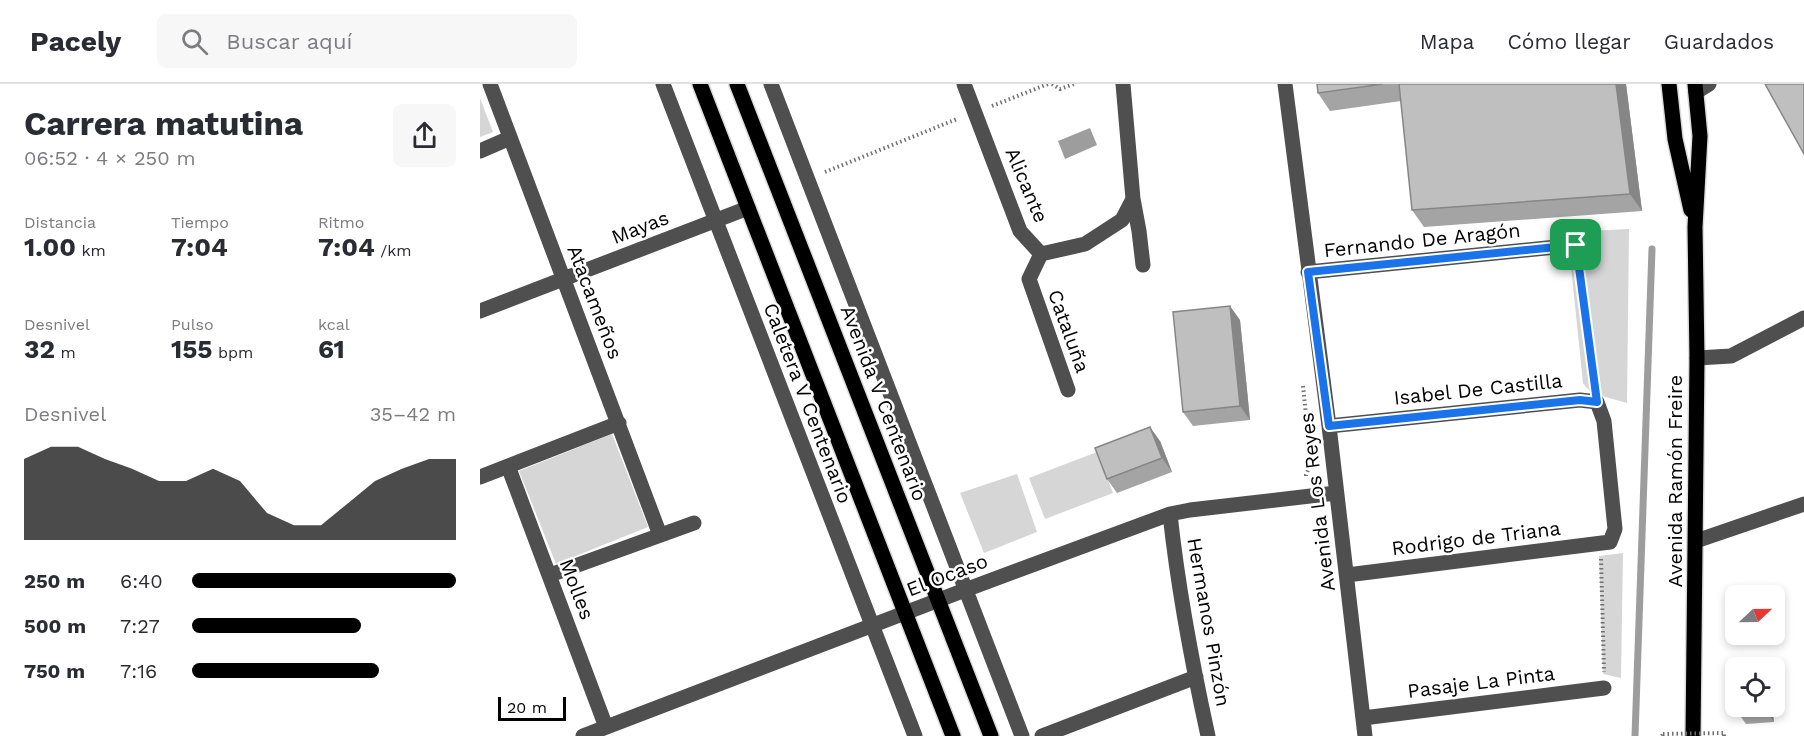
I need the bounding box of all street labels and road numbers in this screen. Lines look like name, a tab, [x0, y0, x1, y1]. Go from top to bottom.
street label: Alicante	[1000, 144, 1054, 226]
street label: Mayas	[608, 205, 672, 249]
street label: Fernando De Aragón	[1322, 218, 1522, 262]
street label: Atacameños	[562, 242, 628, 362]
street label: Cataluña	[1043, 286, 1095, 376]
street label: Caletera V Centenario	[759, 299, 857, 507]
street label: Avenida V Centenario	[836, 302, 932, 504]
street label: Isabel De Castilla	[1392, 368, 1564, 410]
street label: Avenida Ramón Freire	[1663, 375, 1687, 587]
street label: Avenida Los Reyes	[1294, 411, 1340, 593]
street label: Rodrigo de Triana	[1390, 516, 1562, 560]
street label: Hermanos Pinzón	[1182, 536, 1236, 708]
street label: El Ocaso	[903, 549, 991, 601]
street label: Molles	[554, 555, 600, 623]
street label: Pasaje La Pinta	[1406, 661, 1556, 703]

